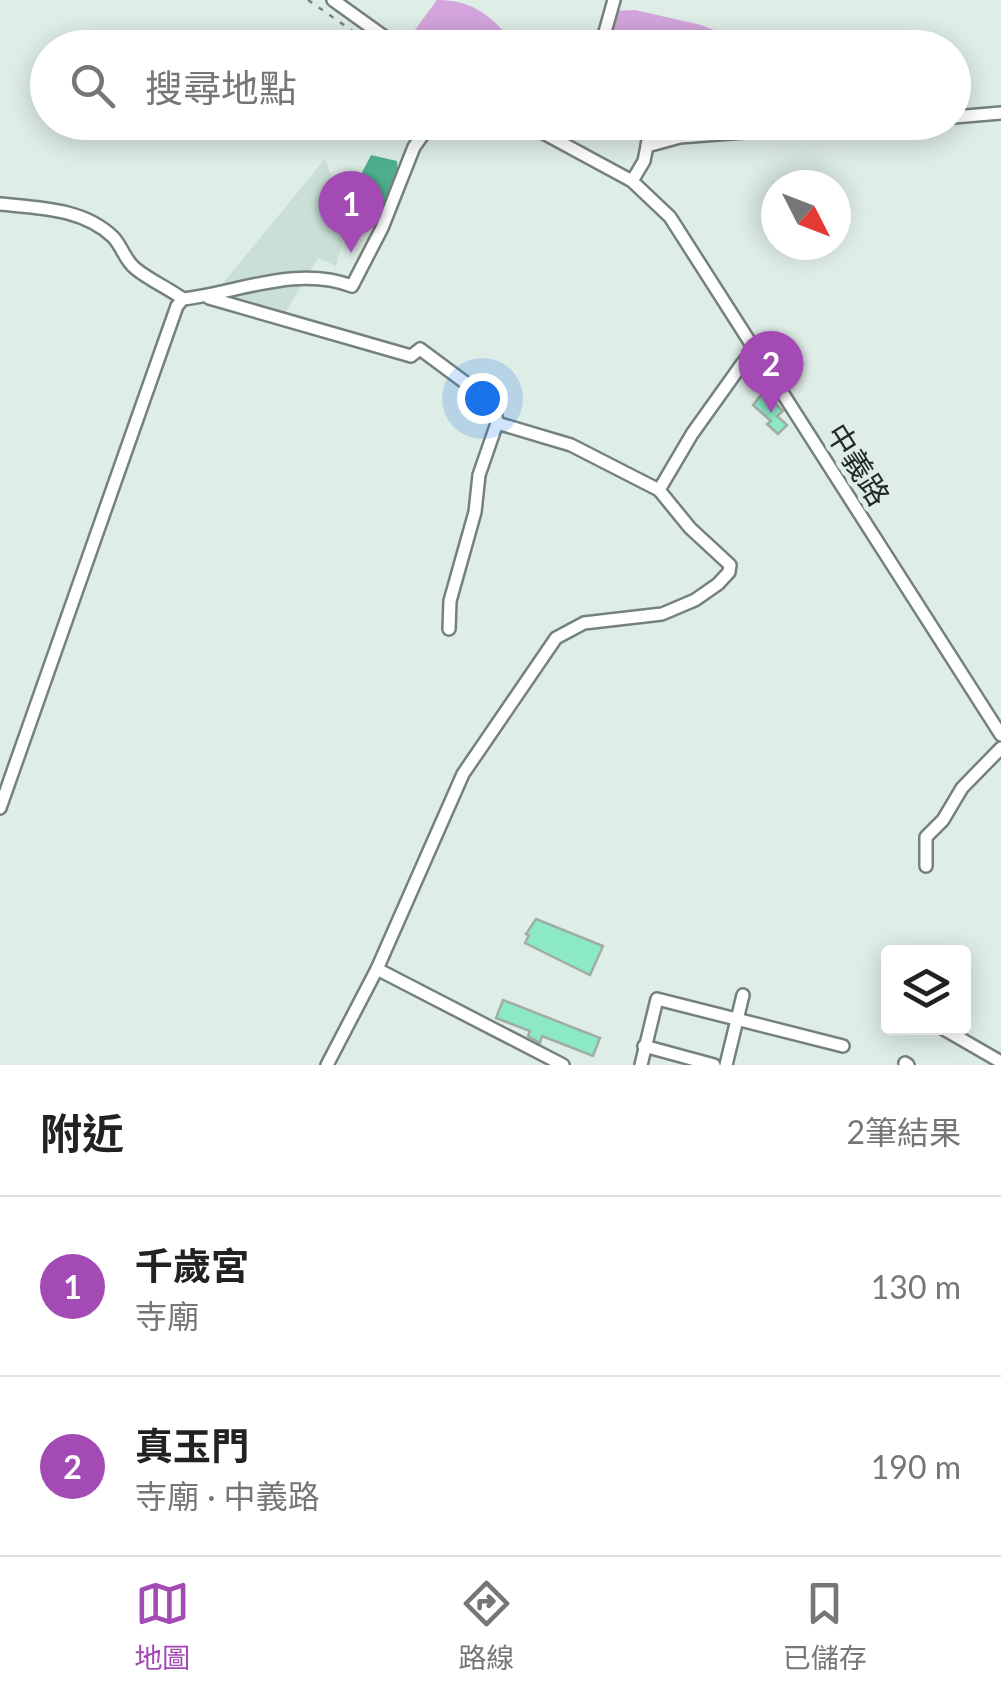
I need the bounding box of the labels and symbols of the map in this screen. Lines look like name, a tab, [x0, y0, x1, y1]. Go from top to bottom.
pin: 1	[318, 170, 384, 253]
north arrow	[761, 170, 851, 260]
pin: 2	[738, 330, 804, 413]
your location	[457, 373, 508, 424]
street label: 中義路	[820, 416, 898, 512]

